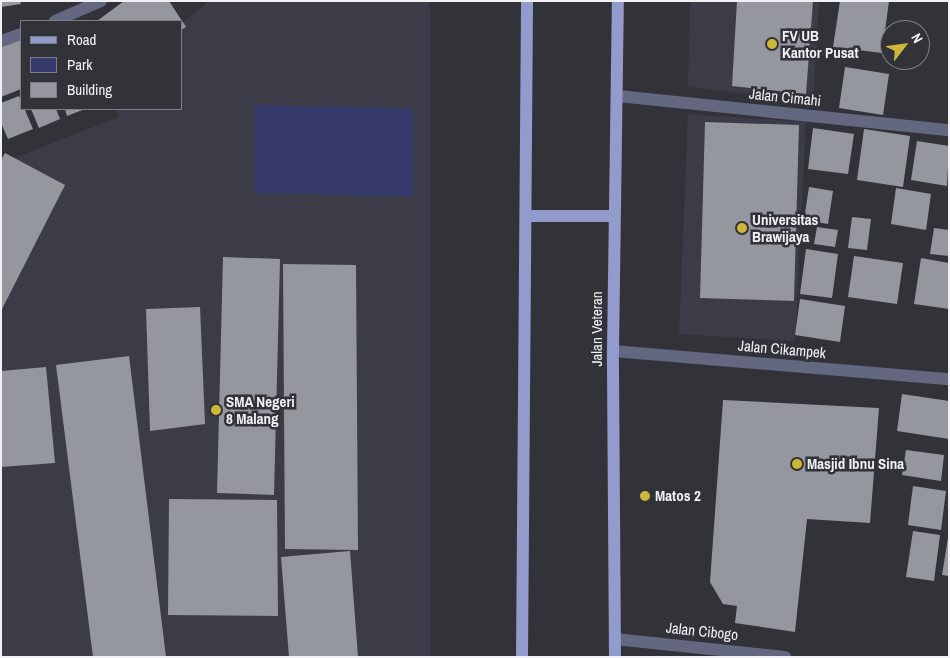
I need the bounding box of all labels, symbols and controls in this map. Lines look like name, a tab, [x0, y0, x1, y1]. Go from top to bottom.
legend	[20, 20, 182, 110]
north arrow	[880, 20, 930, 70]
place label: FV UB Kantor Pusat	[782, 26, 859, 61]
text: Road	[67, 29, 96, 50]
text: N	[907, 30, 927, 46]
marker: FV UB Kantor Pusat	[766, 38, 778, 50]
text: Park	[67, 54, 92, 75]
text: Building	[67, 79, 112, 100]
street label: Jalan Cimahi	[748, 84, 822, 110]
place label: Universitas Brawijaya	[752, 210, 818, 245]
marker: Universitas Brawijaya	[736, 222, 748, 234]
street label: Jalan Veteran	[588, 291, 606, 367]
street label: Jalan Cikampek	[737, 336, 827, 362]
place label: SMA Negeri 8 Malang	[226, 392, 295, 427]
marker: SMA Negeri 8 Malang	[210, 404, 222, 416]
place label: Masjid Ibnu Sina	[807, 455, 904, 473]
marker: Masjid Ibnu Sina	[791, 458, 803, 470]
place label: Matos 2	[655, 487, 701, 505]
marker: Matos 2	[639, 490, 651, 502]
street label: Jalan Cibogo	[665, 618, 739, 644]

